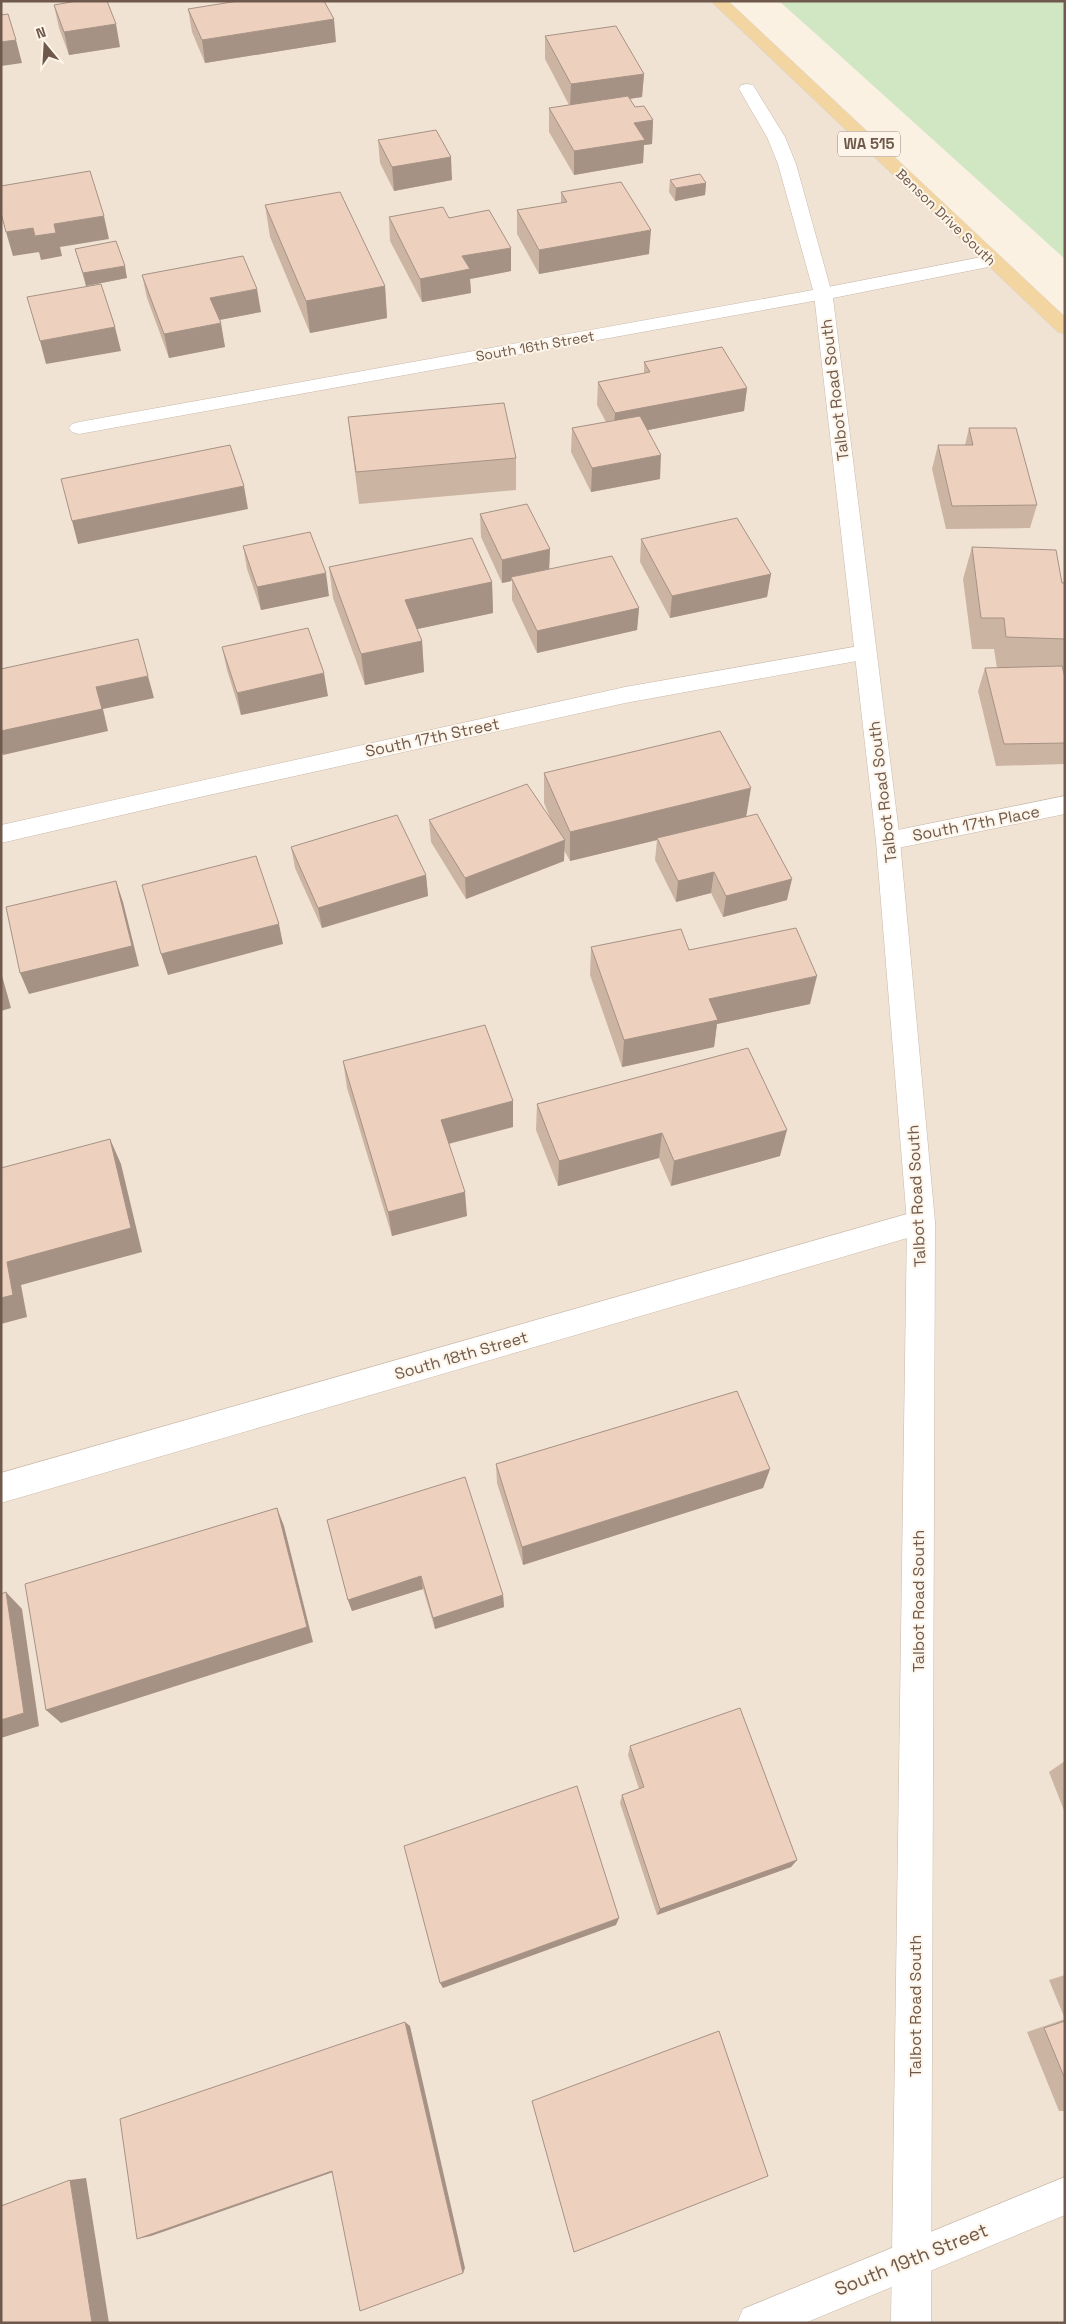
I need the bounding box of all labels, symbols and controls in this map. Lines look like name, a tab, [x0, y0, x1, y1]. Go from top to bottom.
north arrow	[20, 20, 70, 70]
text: N	[34, 23, 48, 43]
road number: WA 515	[838, 132, 900, 156]
street label: Benson Drive South	[892, 165, 1000, 269]
street label: Talbot Road South	[815, 318, 854, 462]
street label: South 16th Street	[474, 327, 596, 365]
street label: South 17th Street	[363, 713, 501, 762]
street label: Talbot Road South	[863, 720, 902, 864]
street label: South 17th Place	[911, 801, 1042, 846]
street label: Talbot Road South	[902, 1124, 931, 1268]
street label: South 18th Street	[392, 1326, 530, 1385]
street label: Talbot Road South	[908, 1530, 929, 1672]
street label: Talbot Road South	[905, 1935, 926, 2077]
street label: South 19th Street	[831, 2217, 992, 2302]

